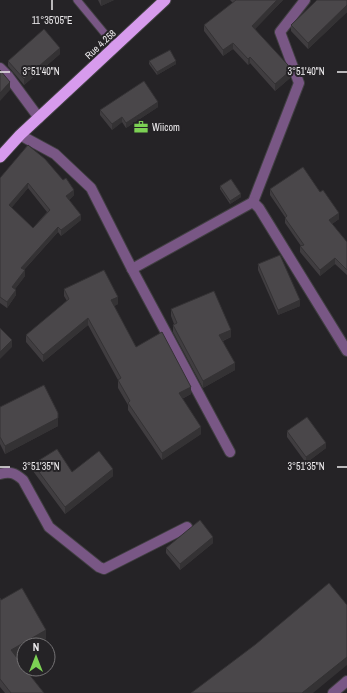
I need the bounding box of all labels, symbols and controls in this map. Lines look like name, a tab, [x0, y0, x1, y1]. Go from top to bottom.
text: 11°35'05"E	[32, 14, 72, 27]
street label: Rue 4.258	[82, 26, 119, 62]
text: 3°51'40"N	[22, 65, 60, 78]
text: 3°51'40"N	[287, 65, 325, 78]
office icon: Wiicom	[133, 119, 149, 135]
place label: Wiicom	[152, 121, 180, 134]
text: 3°51'35"N	[22, 460, 60, 473]
text: 3°51'35"N	[287, 460, 325, 473]
north arrow	[16, 637, 56, 677]
text: N	[33, 640, 39, 654]

